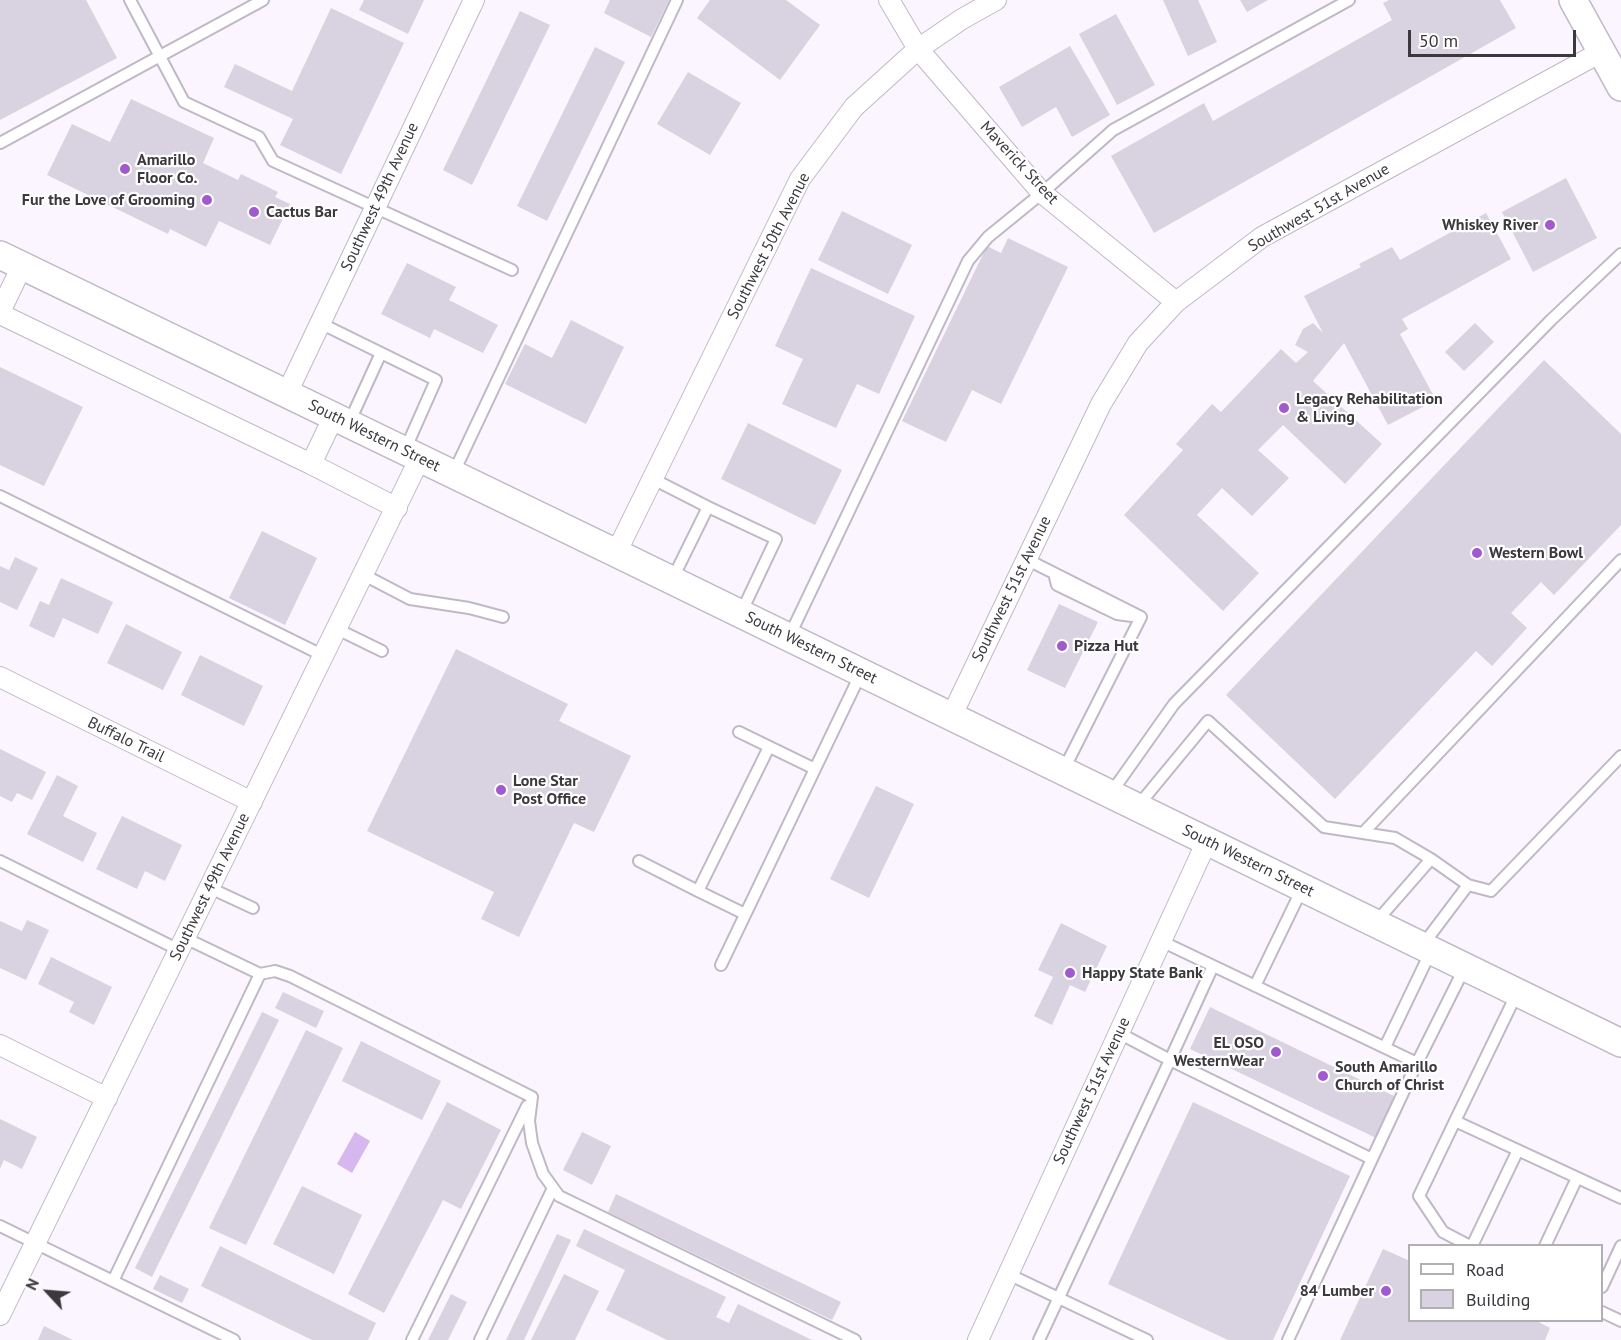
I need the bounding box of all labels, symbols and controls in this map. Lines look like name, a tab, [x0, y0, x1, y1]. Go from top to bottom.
scale bar	[1411, 18, 1579, 56]
text: 50 m	[1419, 29, 1458, 52]
street label: Maverick Street	[976, 118, 1062, 208]
street label: Southwest 49th Avenue	[337, 120, 423, 274]
place label: Amarillo Floor Co.	[137, 150, 197, 188]
street label: Southwest 51st Avenue	[1245, 160, 1393, 256]
marker: Amarillo Floor Co.	[118, 162, 132, 176]
street label: Southwest 50th Avenue	[724, 170, 814, 322]
place label: Fur the Love of Grooming	[22, 190, 195, 210]
marker: Fur the Love of Grooming	[200, 193, 214, 207]
place label: Cactus Bar	[266, 202, 338, 222]
marker: Cactus Bar	[247, 205, 261, 219]
place label: Whiskey River	[1442, 215, 1538, 235]
marker: Whiskey River	[1543, 218, 1557, 232]
place label: Legacy Rehabilitation & Living	[1296, 389, 1443, 427]
street label: South Western Street	[305, 396, 443, 476]
marker: Legacy Rehabilitation & Living	[1277, 401, 1291, 415]
street label: Southwest 51st Avenue	[968, 513, 1056, 665]
place label: Western Bowl	[1489, 543, 1583, 563]
marker: Western Bowl	[1470, 546, 1484, 560]
street label: South Western Street	[742, 608, 880, 688]
place label: Pizza Hut	[1074, 636, 1139, 656]
marker: Pizza Hut	[1055, 639, 1069, 653]
street label: Buffalo Trail	[84, 713, 168, 767]
place label: Lone Star Post Office	[513, 771, 586, 809]
marker: Lone Star Post Office	[494, 783, 508, 797]
street label: Southwest 49th Avenue	[166, 810, 254, 964]
street label: South Western Street	[1179, 821, 1317, 901]
place label: Happy State Bank	[1082, 963, 1203, 983]
marker: Happy State Bank	[1063, 966, 1077, 980]
street label: Southwest 51st Avenue	[1050, 1015, 1134, 1167]
place label: EL OSO WesternWear	[1174, 1033, 1264, 1071]
marker: EL OSO WesternWear	[1269, 1045, 1283, 1059]
place label: South Amarillo Church of Christ	[1335, 1057, 1444, 1095]
marker: South Amarillo Church of Christ	[1316, 1069, 1330, 1083]
legend	[1408, 1244, 1603, 1322]
text: Road	[1466, 1258, 1504, 1281]
north arrow	[18, 1262, 78, 1322]
text: N	[21, 1275, 43, 1293]
place label: 84 Lumber	[1300, 1281, 1374, 1301]
marker: 84 Lumber	[1379, 1284, 1393, 1298]
text: Building	[1466, 1288, 1530, 1311]

